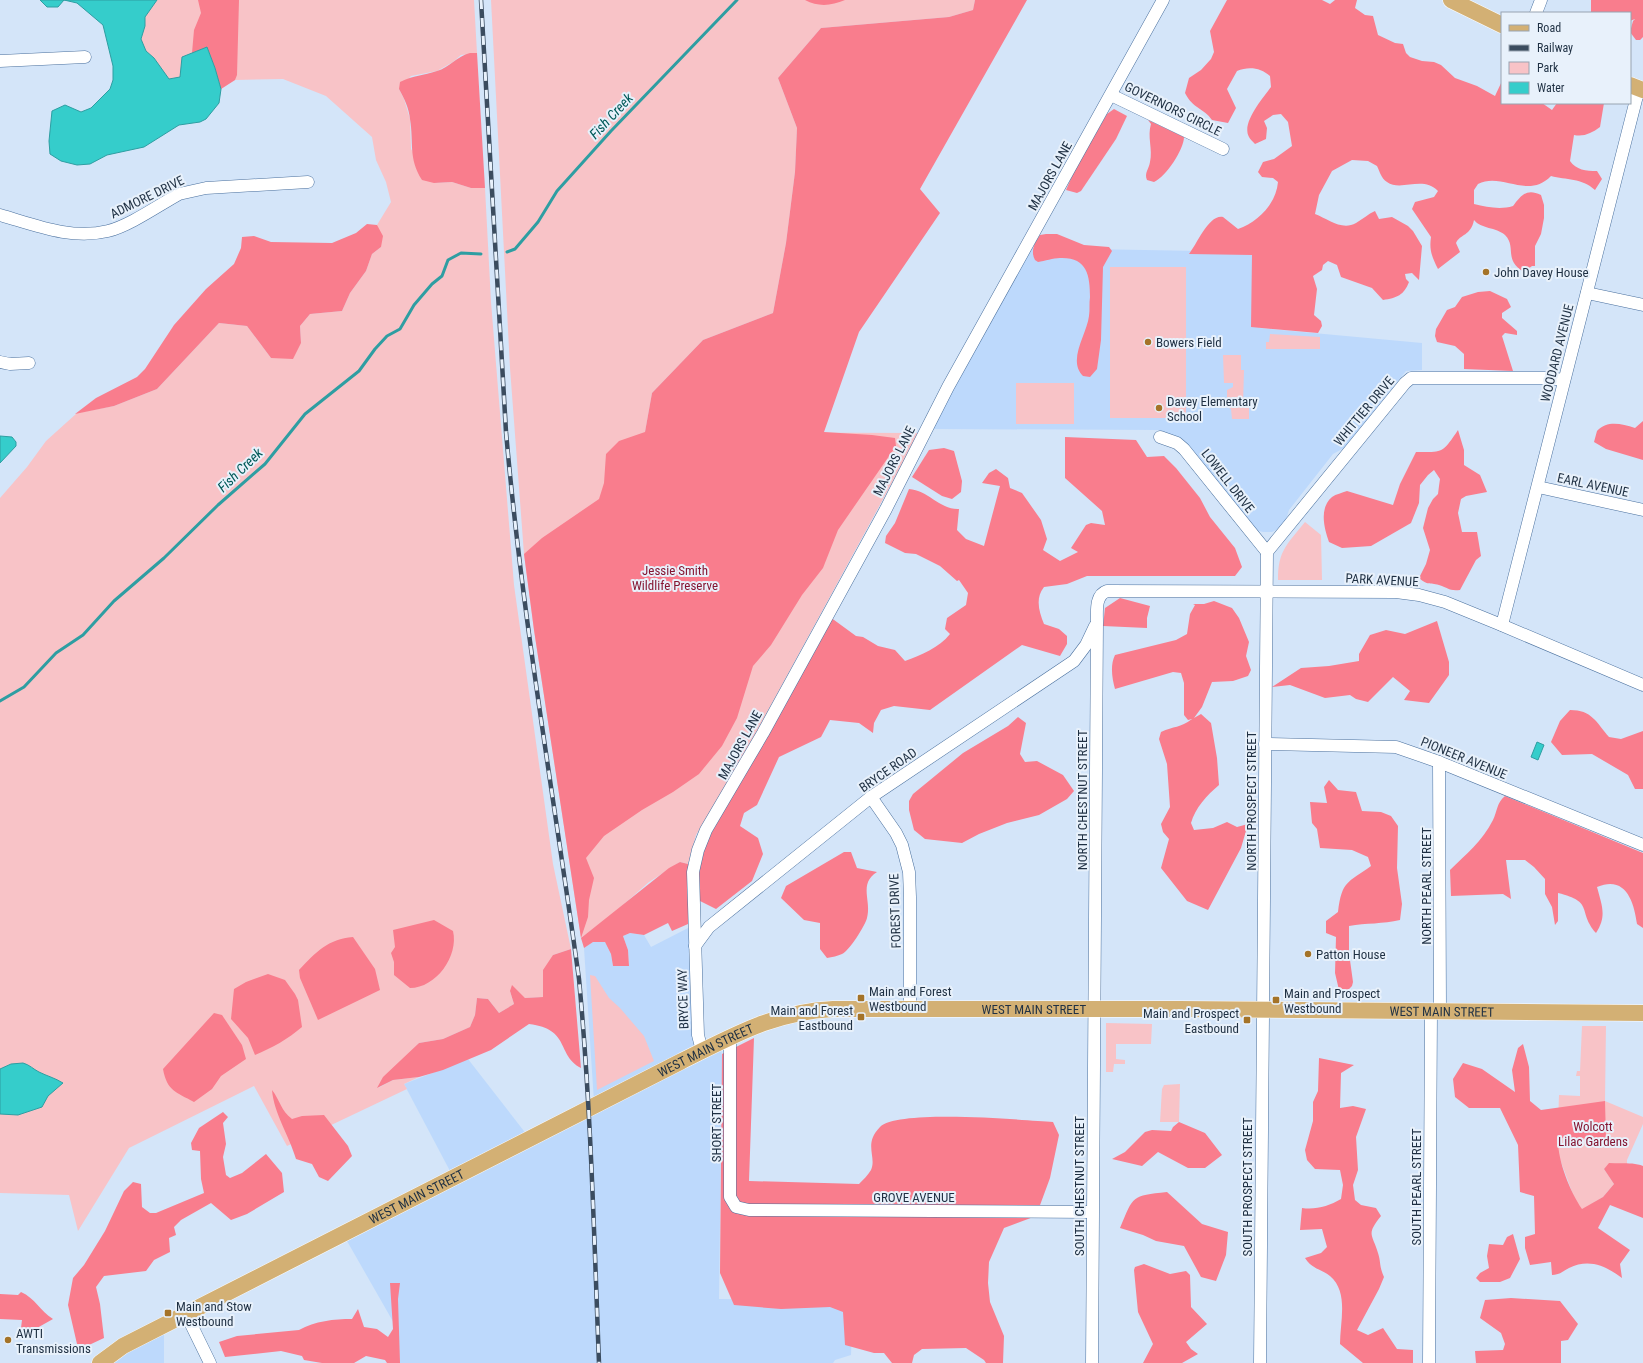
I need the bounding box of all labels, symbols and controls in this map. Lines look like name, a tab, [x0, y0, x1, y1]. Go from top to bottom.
legend	[1501, 12, 1631, 104]
text: Road	[1537, 21, 1561, 35]
text: Railway	[1537, 41, 1573, 55]
text: Park	[1537, 61, 1559, 75]
street label: GOVERNORS CIRCLE	[1122, 79, 1224, 139]
text: Water	[1537, 81, 1565, 95]
water label: Fish Creek	[586, 89, 637, 142]
street label: MAJORS LANE	[1025, 139, 1075, 213]
street label: ADMORE DRIVE	[108, 173, 186, 221]
place label: John Davey House	[1494, 265, 1589, 280]
marker: John Davey House	[1481, 267, 1491, 277]
street label: WOODARD AVENUE	[1538, 303, 1576, 403]
place label: Bowers Field	[1156, 335, 1222, 350]
marker: Bowers Field	[1143, 337, 1153, 347]
street label: WHITTIER DRIVE	[1331, 373, 1397, 449]
place label: Davey Elementary School	[1167, 394, 1258, 424]
marker: Davey Elementary School	[1154, 403, 1164, 413]
street label: MAJORS LANE	[870, 424, 918, 498]
water label: Fish Creek	[214, 444, 266, 495]
street label: LOWELL DRIVE	[1199, 446, 1257, 516]
street label: EARL AVENUE	[1556, 470, 1630, 500]
park label: Jessie Smith Wildlife Preserve	[632, 563, 718, 593]
street label: PARK AVENUE	[1345, 571, 1419, 589]
street label: MAJORS LANE	[715, 708, 765, 782]
street label: NORTH CHESTNUT STREET	[1075, 729, 1090, 870]
street label: NORTH PROSPECT STREET	[1244, 731, 1259, 871]
street label: PIONEER AVENUE	[1419, 734, 1509, 782]
street label: BRYCE ROAD	[856, 745, 920, 795]
street label: NORTH PEARL STREET	[1419, 827, 1434, 945]
street label: FOREST DRIVE	[886, 873, 904, 949]
place label: Patton House	[1316, 947, 1386, 962]
marker: Patton House	[1303, 949, 1313, 959]
street label: BRYCE WAY	[674, 968, 692, 1029]
place label: Main and Forest Westbound	[869, 984, 952, 1014]
place label: Main and Prospect Westbound	[1284, 986, 1380, 1016]
marker: Main and Forest Westbound	[856, 993, 866, 1003]
marker: Main and Prospect Westbound	[1271, 995, 1281, 1005]
street label: WEST MAIN STREET	[982, 1002, 1086, 1017]
place label: Main and Forest Eastbound	[770, 1003, 853, 1033]
street label: WEST MAIN STREET	[1389, 1003, 1494, 1019]
place label: Main and Prospect Eastbound	[1143, 1006, 1239, 1036]
marker: Main and Forest Eastbound	[856, 1012, 866, 1022]
marker: Main and Prospect Eastbound	[1242, 1015, 1252, 1025]
street label: WEST MAIN STREET	[655, 1020, 756, 1080]
street label: SHORT STREET	[709, 1083, 724, 1162]
street label: SOUTH CHESTNUT STREET	[1072, 1116, 1087, 1256]
street label: SOUTH PROSPECT STREET	[1240, 1117, 1255, 1256]
park label: Wolcott Lilac Gardens	[1558, 1119, 1628, 1149]
street label: SOUTH PEARL STREET	[1409, 1128, 1424, 1246]
street label: WEST MAIN STREET	[366, 1166, 467, 1227]
street label: GROVE AVENUE	[873, 1190, 955, 1205]
place label: Main and Stow Westbound	[176, 1299, 252, 1329]
marker: Main and Stow Westbound	[163, 1308, 173, 1318]
place label: AWTI Transmissions	[16, 1326, 91, 1356]
marker: AWTI Transmissions	[3, 1335, 13, 1345]

